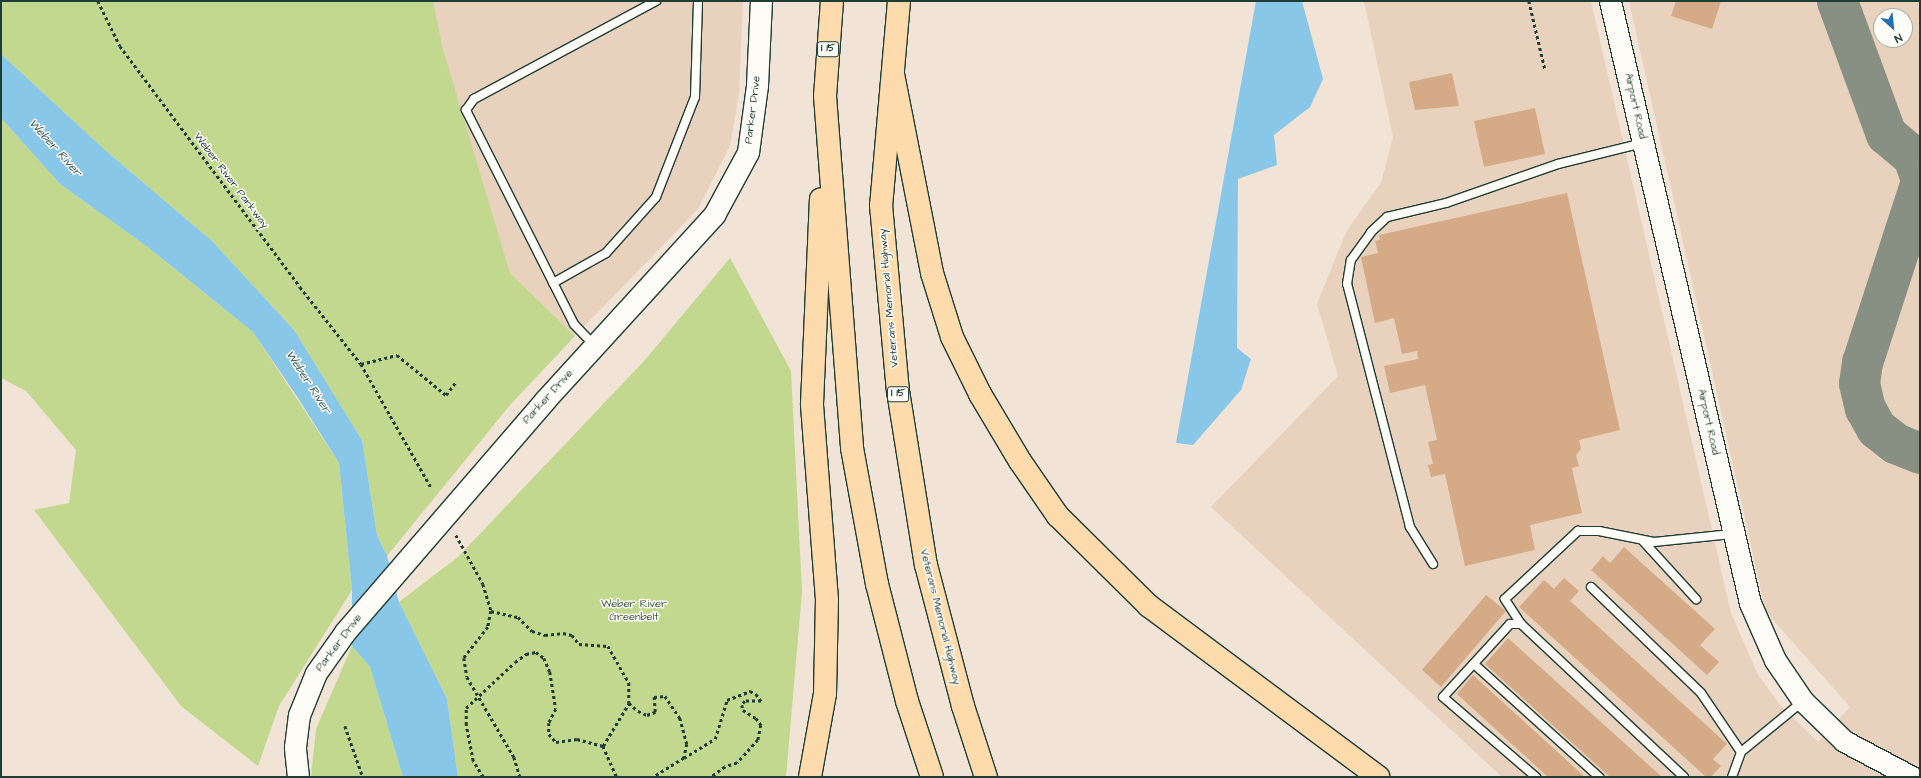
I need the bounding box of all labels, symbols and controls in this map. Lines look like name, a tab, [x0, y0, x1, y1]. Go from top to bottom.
north arrow	[1873, 8, 1913, 48]
text: N	[1892, 30, 1905, 46]
road number: I 15	[817, 41, 839, 57]
street label: Airport Road	[1621, 72, 1649, 140]
street label: Parker Drive	[742, 75, 764, 145]
water label: Weber River	[26, 116, 84, 180]
street label: Weber River Parkway	[191, 131, 271, 231]
street label: Veterans Memorial Highway	[876, 228, 902, 368]
water label: Weber River	[282, 348, 334, 416]
street label: Parker Drive	[520, 367, 576, 427]
road number: I 15	[887, 386, 909, 402]
street label: Airport Road	[1694, 388, 1722, 456]
street label: Veterans Memorial Highway	[917, 548, 963, 686]
park label: Weber River Greenbelt	[601, 598, 667, 624]
street label: Parker Drive	[313, 612, 365, 674]

